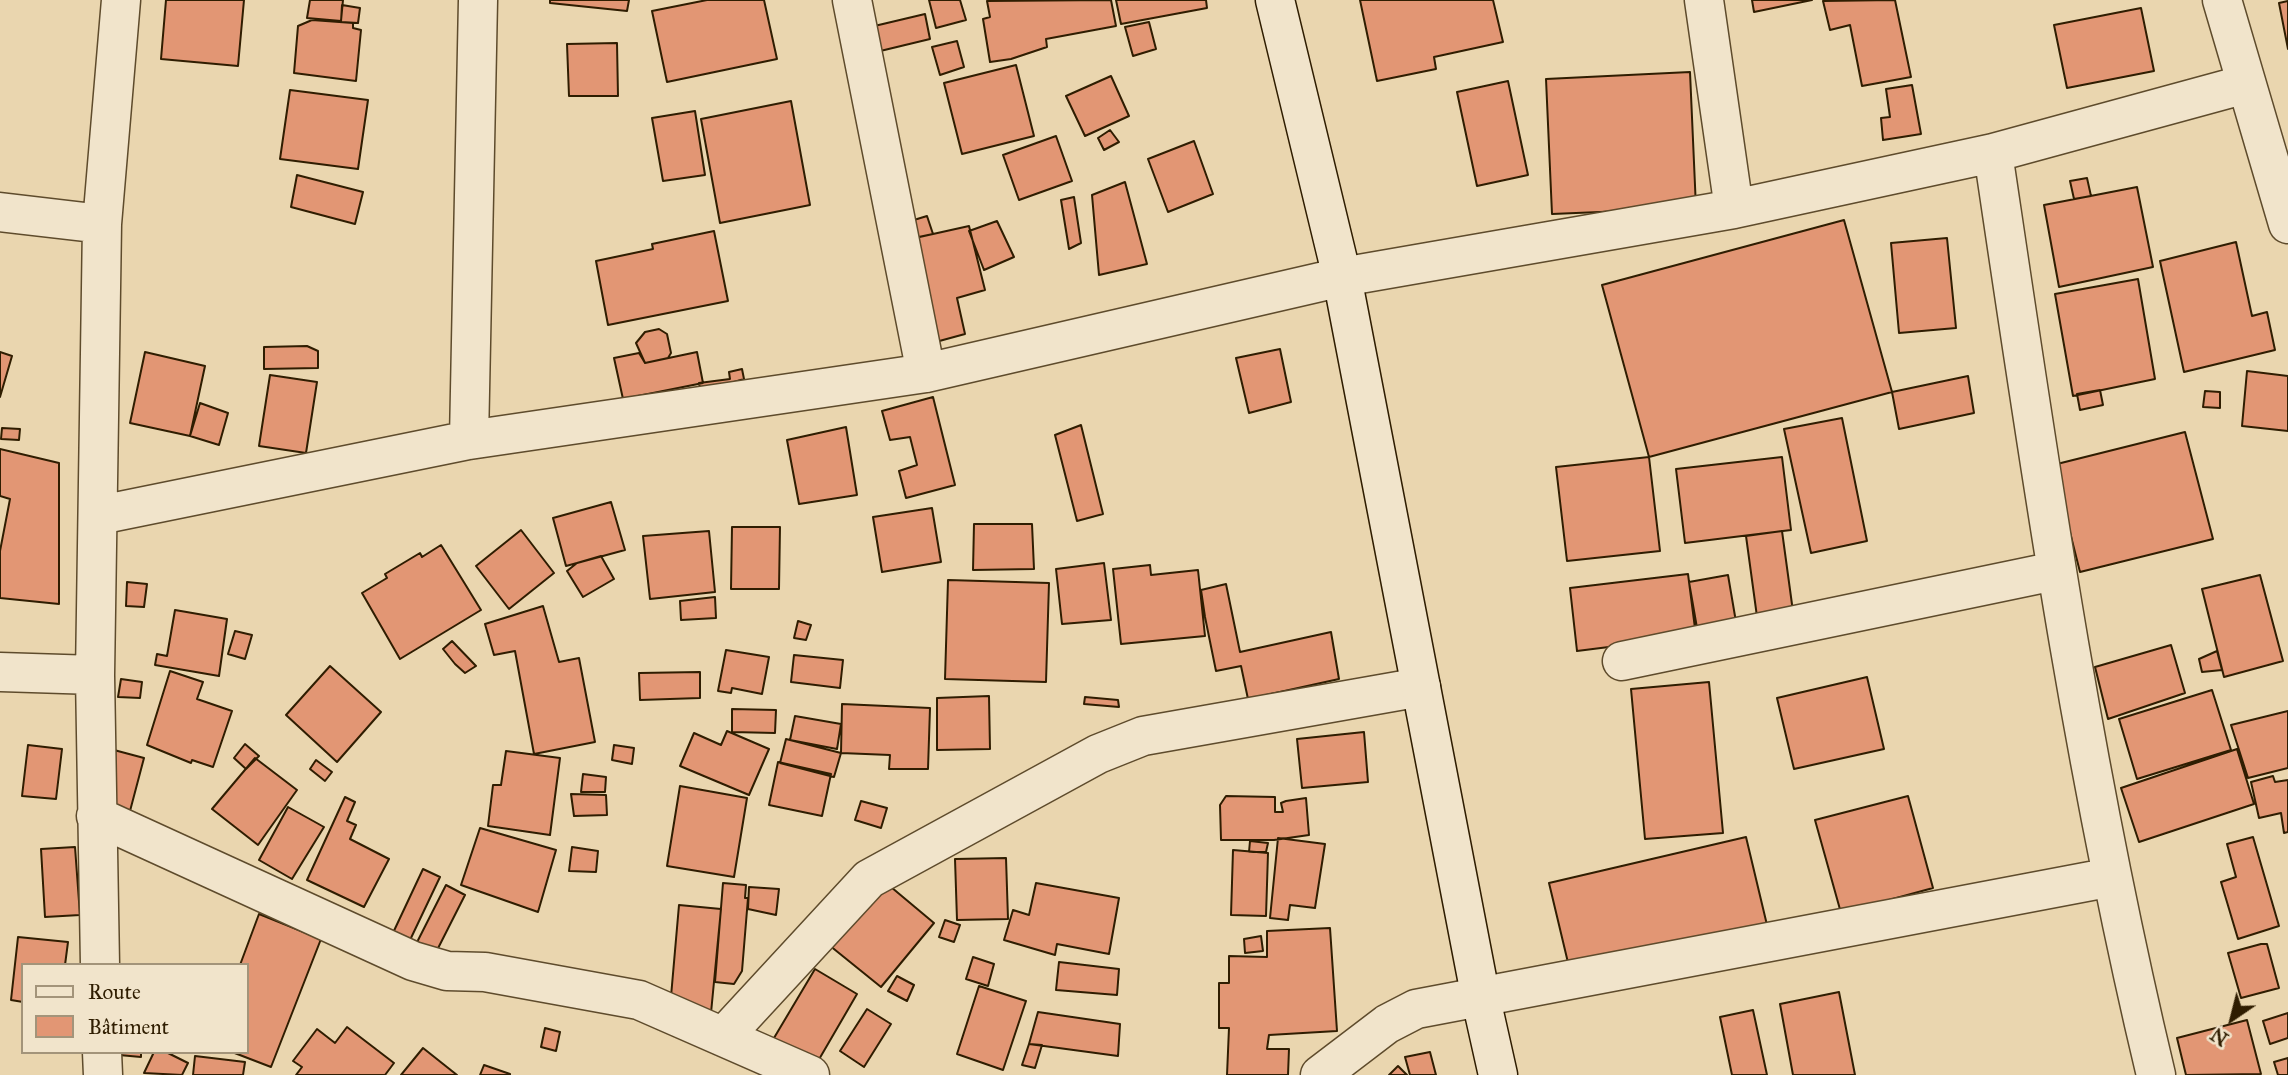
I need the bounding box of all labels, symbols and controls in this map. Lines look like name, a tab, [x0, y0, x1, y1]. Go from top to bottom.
legend	[21, 963, 248, 1054]
text: Route	[88, 979, 141, 1005]
north arrow	[2197, 984, 2267, 1054]
text: Bâtiment	[88, 1014, 169, 1040]
text: N	[2206, 1023, 2233, 1051]

